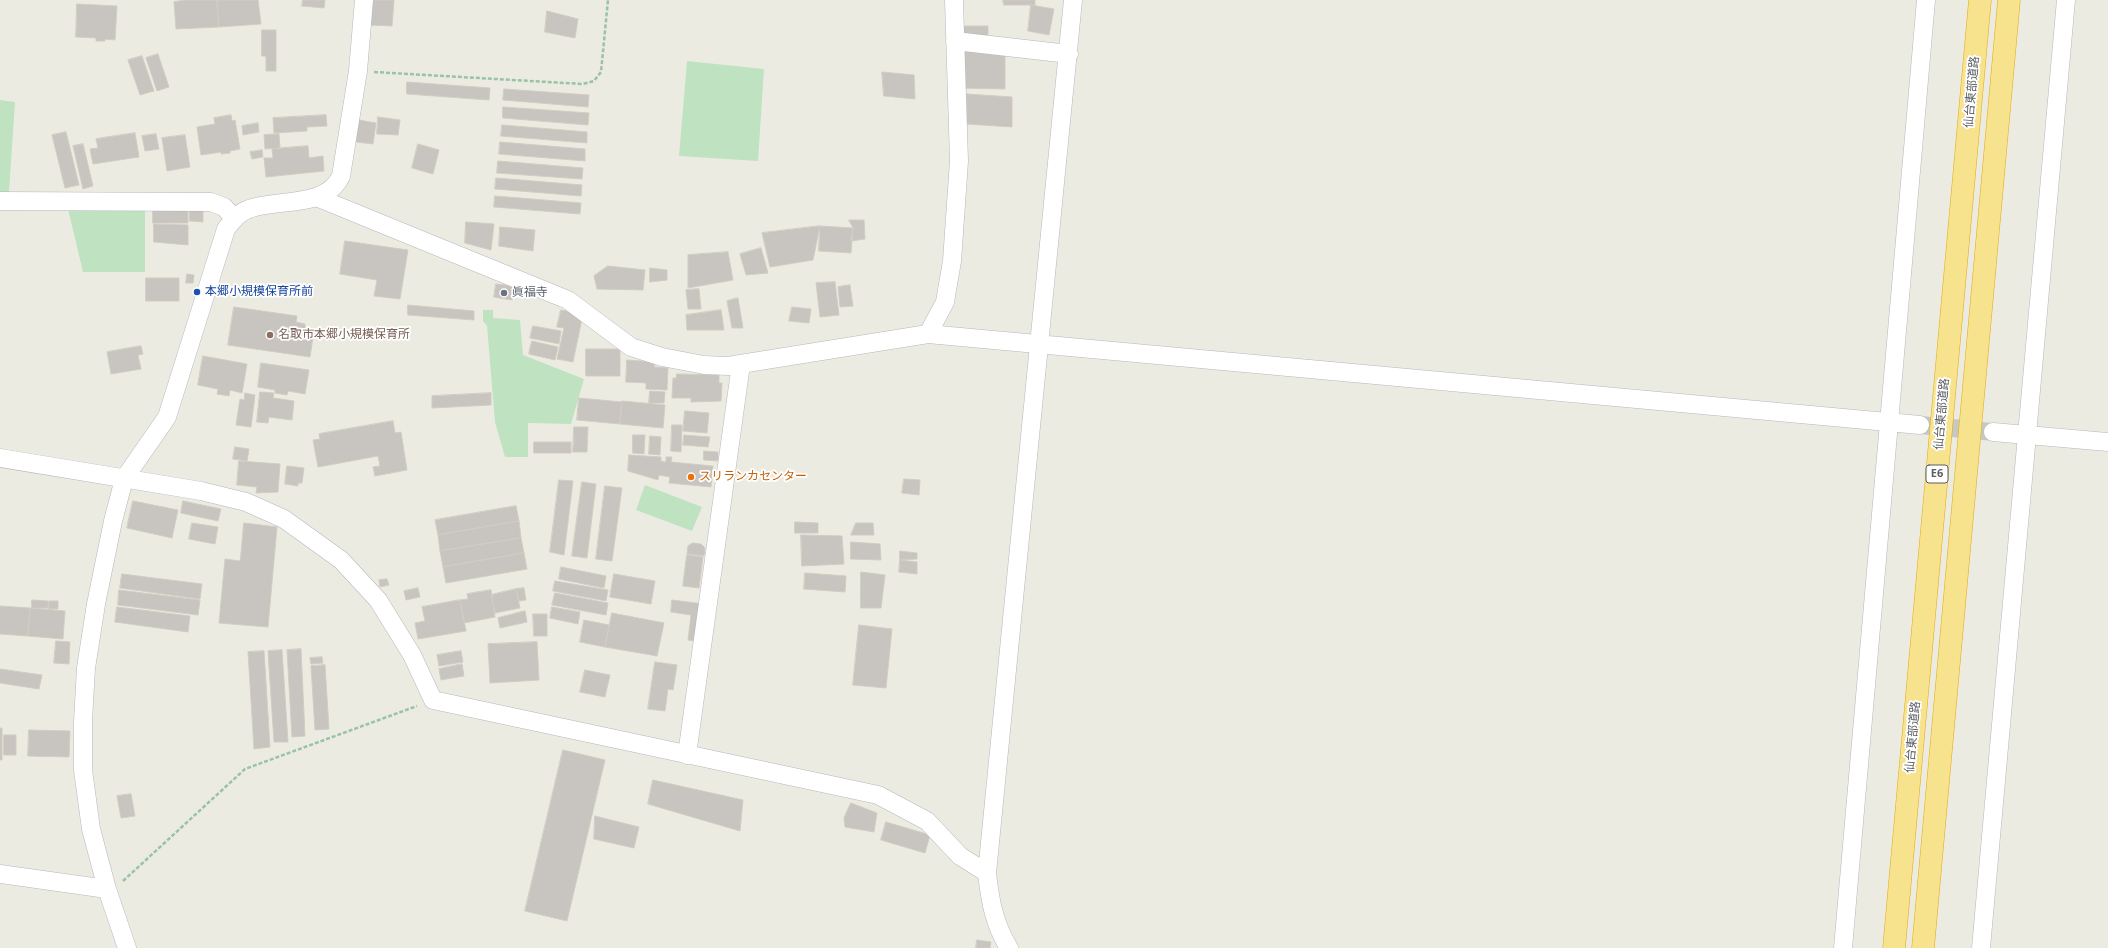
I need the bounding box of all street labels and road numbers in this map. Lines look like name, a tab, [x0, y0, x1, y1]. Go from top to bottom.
street label: 仙台東部道路	[1962, 56, 1982, 128]
street label: 仙台東部道路	[1932, 378, 1952, 450]
road number: E6	[1926, 465, 1948, 483]
street label: 仙台東部道路	[1903, 701, 1923, 773]

